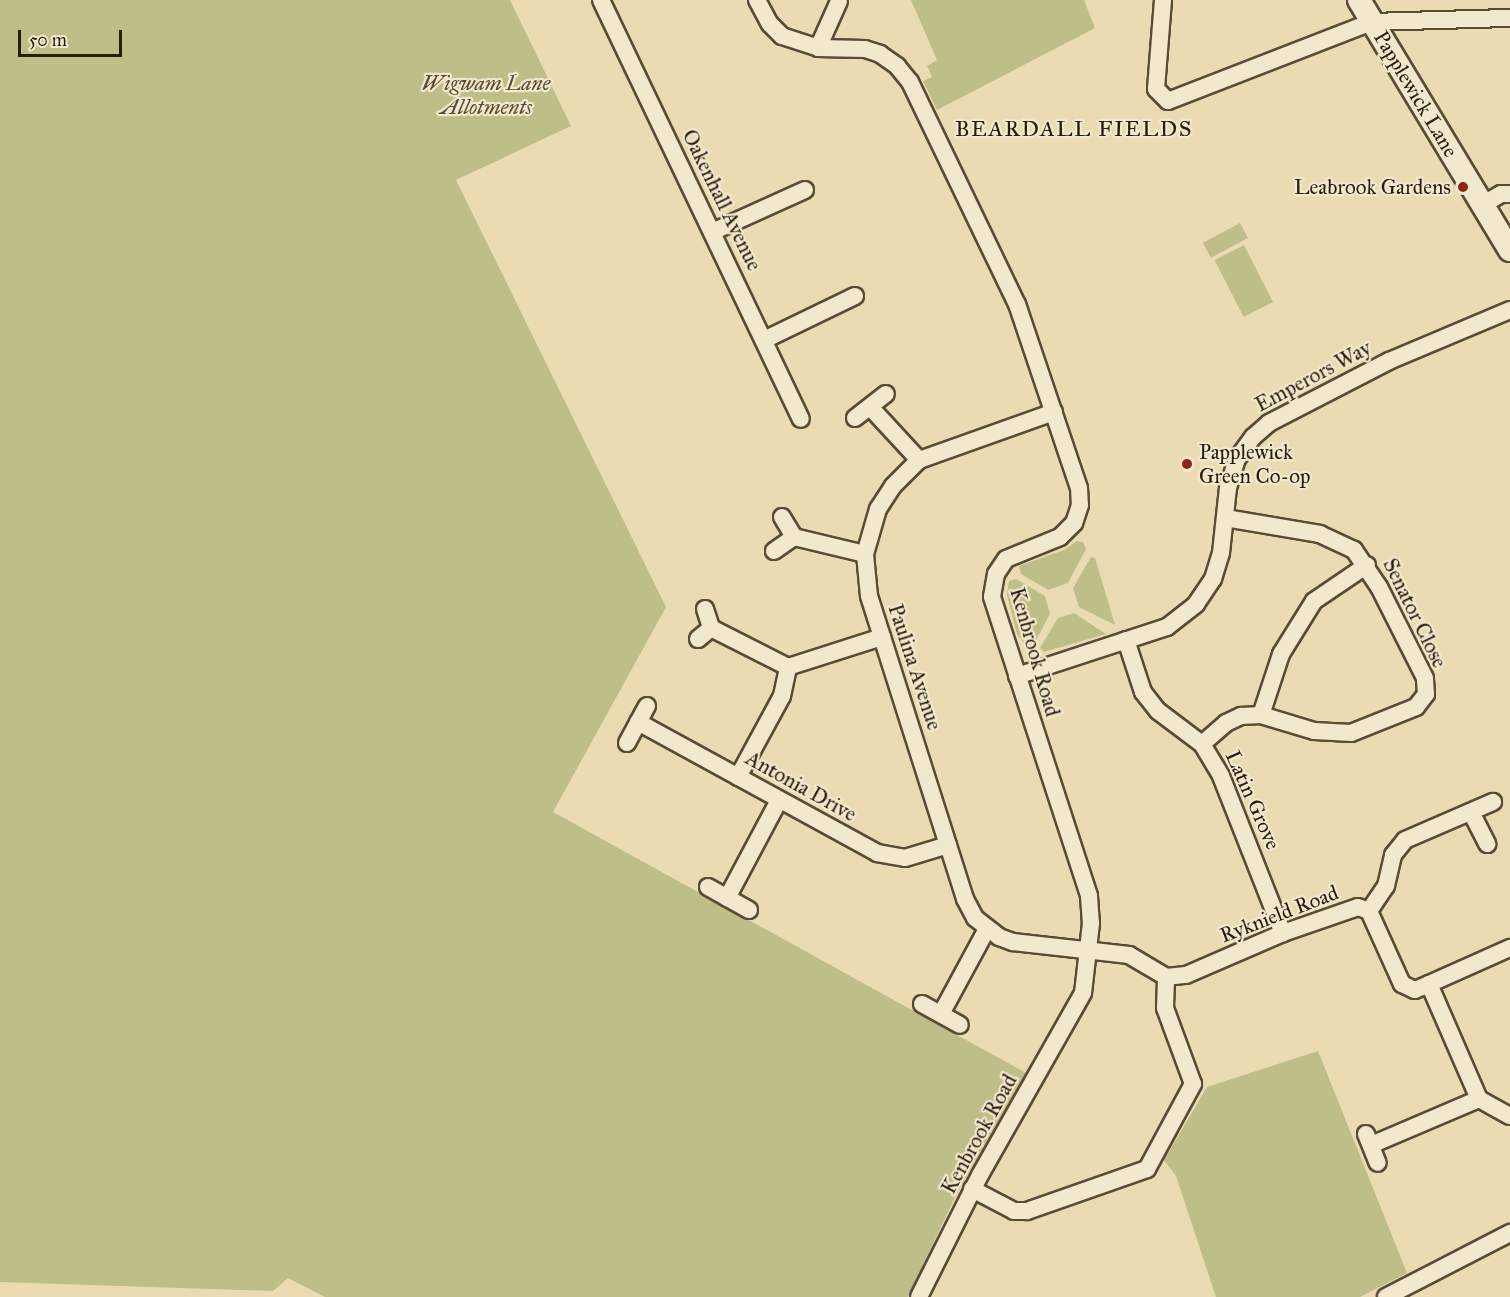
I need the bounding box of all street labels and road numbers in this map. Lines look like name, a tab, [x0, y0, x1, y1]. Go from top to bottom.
street label: Papplewick Lane	[1368, 26, 1464, 162]
street label: Oakenhall Avenue	[677, 125, 767, 275]
street label: Emperors Way	[1251, 335, 1375, 417]
street label: Senator Close	[1378, 554, 1452, 672]
street label: Kenbrook Road	[1005, 585, 1065, 719]
street label: Paulina Avenue	[883, 601, 947, 733]
street label: Antonia Drive	[741, 745, 861, 827]
street label: Latin Grove	[1220, 747, 1286, 853]
street label: Ryknield Road	[1216, 880, 1342, 948]
street label: Kenbrook Road	[936, 1070, 1022, 1198]

